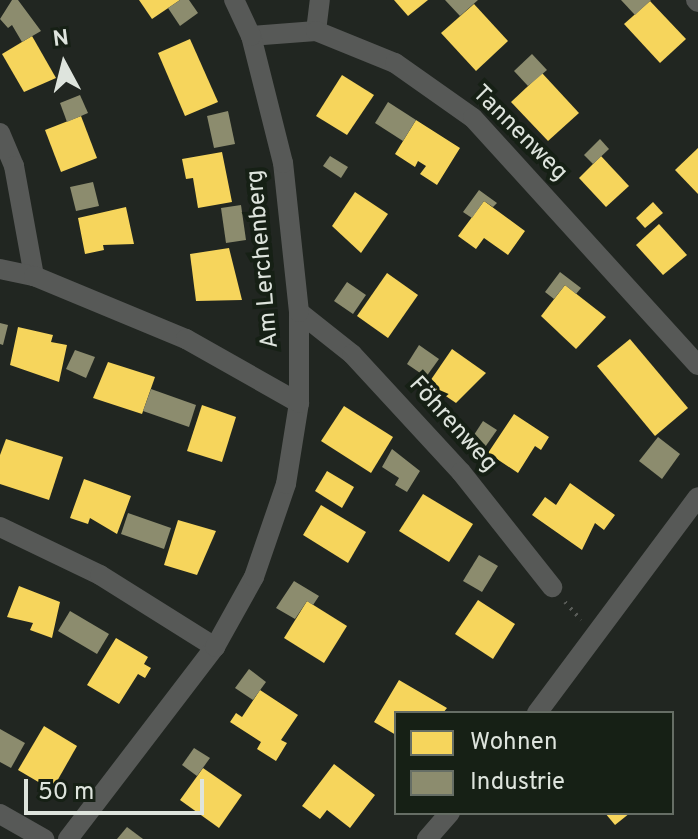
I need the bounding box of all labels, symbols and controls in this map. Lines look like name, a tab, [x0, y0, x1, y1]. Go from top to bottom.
north arrow	[24, 24, 104, 104]
text: N	[52, 25, 70, 54]
street label: Tannenweg	[465, 80, 573, 188]
street label: Am Lerchenberg	[242, 168, 286, 350]
street label: Föhrenweg	[402, 371, 502, 479]
legend	[394, 711, 674, 815]
text: Wohnen	[470, 728, 557, 758]
scale bar	[28, 763, 208, 813]
text: Industrie	[470, 768, 565, 798]
text: 50 m	[38, 778, 94, 808]

